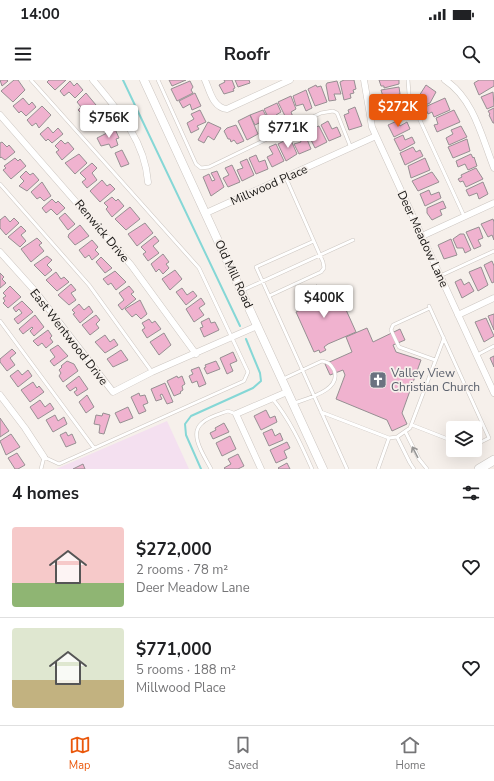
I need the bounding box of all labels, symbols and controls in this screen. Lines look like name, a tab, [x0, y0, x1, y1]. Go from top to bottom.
text: 14:00	[20, 4, 60, 24]
text: Roofr	[224, 42, 270, 66]
icon: menu	[12, 43, 34, 65]
icon: search	[460, 43, 482, 65]
pin: $272K	[370, 94, 426, 128]
text: $272K	[378, 98, 418, 116]
pin: $756K	[81, 105, 137, 139]
text: $756K	[89, 109, 129, 127]
pin: $771K	[260, 115, 316, 149]
text: $771K	[268, 119, 308, 137]
street label: Millwood Place	[228, 161, 310, 209]
street label: Deer Meadow Lane	[394, 188, 452, 290]
street label: Renwick Drive	[71, 196, 133, 266]
street label: Old Mill Road	[211, 237, 257, 311]
pin: $400K	[296, 285, 352, 319]
street label: East Wentwood Drive	[26, 286, 112, 388]
text: $400K	[304, 289, 344, 307]
place label: Valley View Christian Church	[390, 365, 480, 395]
church icon: Valley View Christian Church	[368, 370, 388, 390]
map controls	[446, 421, 482, 457]
button: layers	[446, 421, 482, 457]
one-way arrow	[411, 446, 418, 458]
text: 4 homes	[12, 482, 79, 505]
icon: filters	[460, 482, 482, 504]
text: $272,000	[136, 538, 212, 561]
icon: home	[44, 543, 92, 591]
icon: heart	[460, 556, 482, 578]
text: 2 rooms · 78 m²	[136, 561, 228, 579]
text: Deer Meadow Lane	[136, 579, 250, 597]
text: $771,000	[136, 638, 212, 661]
icon: home	[44, 644, 92, 692]
icon: heart	[460, 657, 482, 679]
text: 5 rooms · 188 m²	[136, 661, 236, 679]
text: Millwood Place	[136, 679, 226, 697]
tab: Map	[69, 734, 91, 773]
tab: Saved	[228, 734, 258, 773]
tab: Home	[396, 734, 425, 773]

